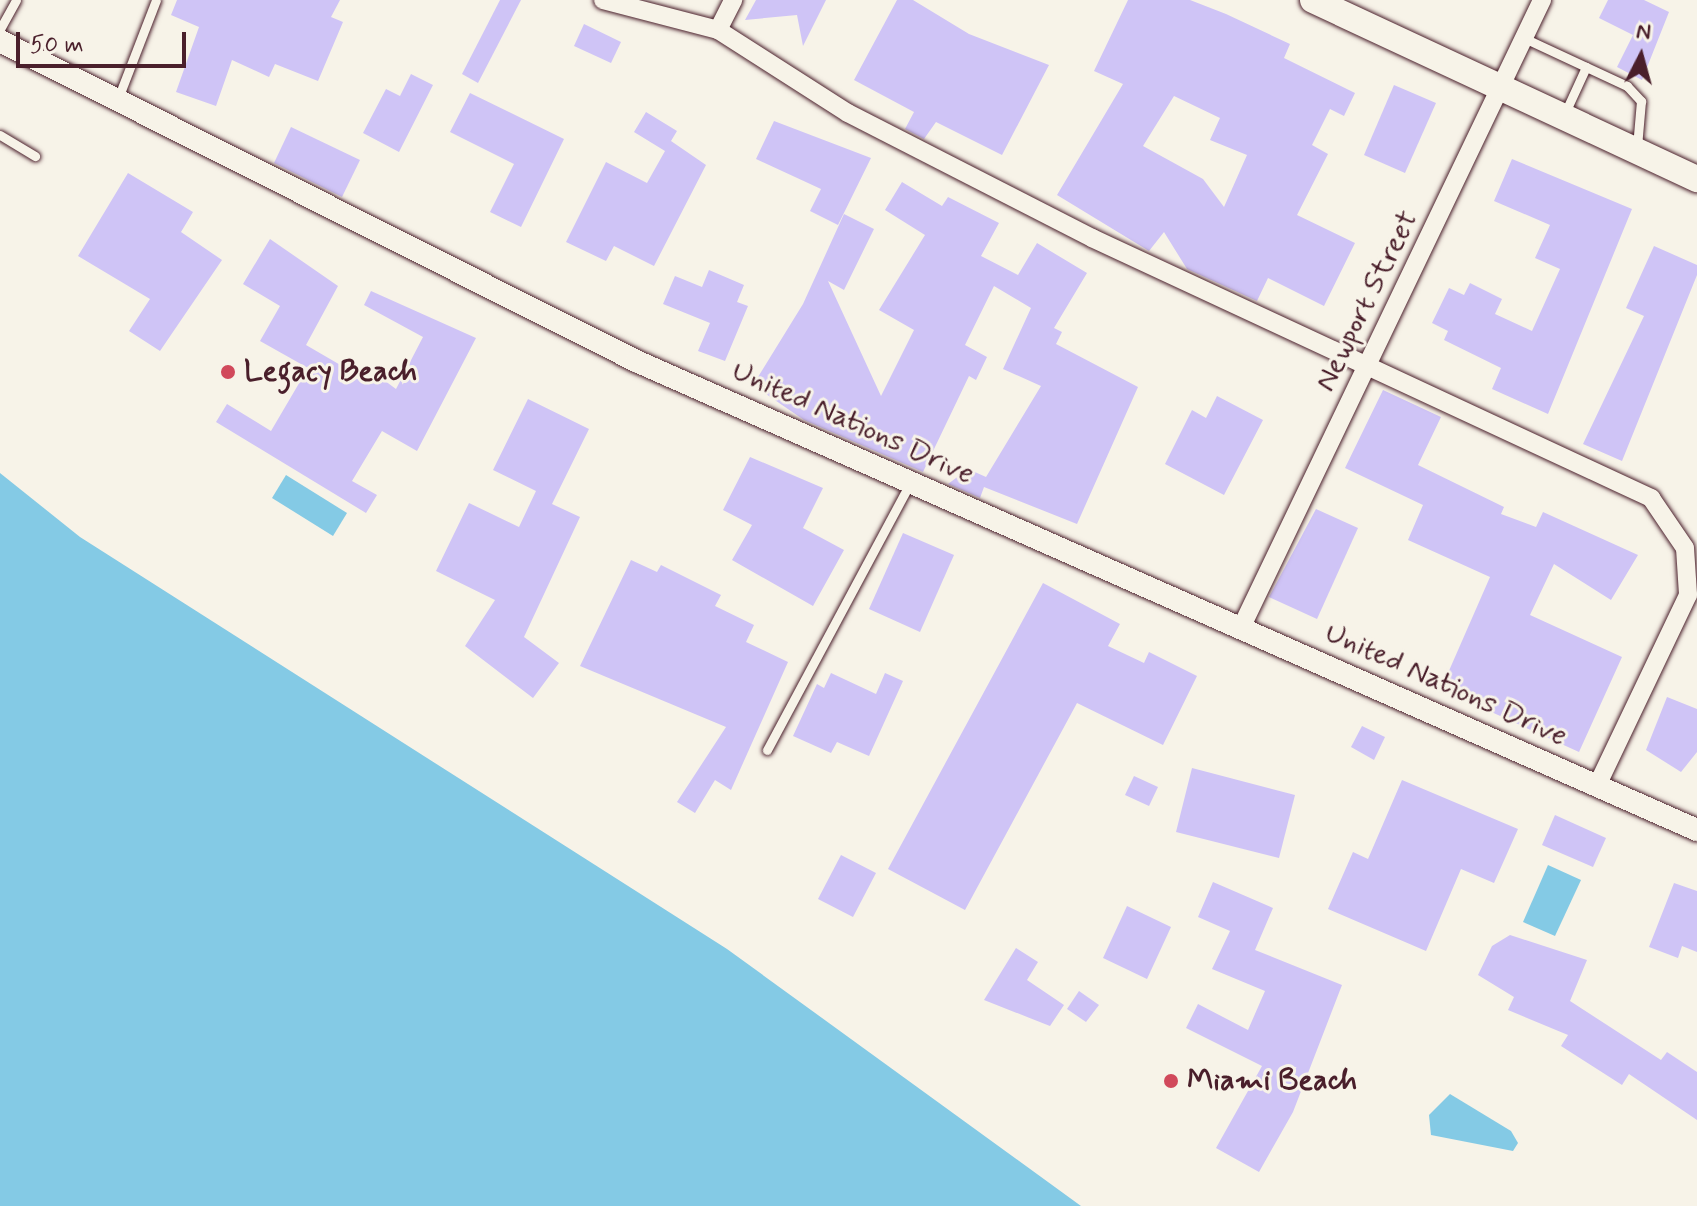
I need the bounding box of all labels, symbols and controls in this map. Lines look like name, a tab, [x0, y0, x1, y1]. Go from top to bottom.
scale bar	[20, 16, 190, 66]
north arrow	[1601, 16, 1681, 96]
text: N	[1635, 17, 1652, 47]
text: 50 m	[30, 30, 84, 61]
street label: Newport Street	[1308, 205, 1426, 397]
place label: Legacy Beach	[244, 354, 418, 390]
street label: United Nations Drive	[727, 354, 979, 492]
marker: Legacy Beach	[219, 363, 237, 381]
street label: United Nations Drive	[1320, 616, 1572, 754]
place label: Miami Beach	[1187, 1063, 1356, 1099]
marker: Miami Beach	[1162, 1072, 1180, 1090]

